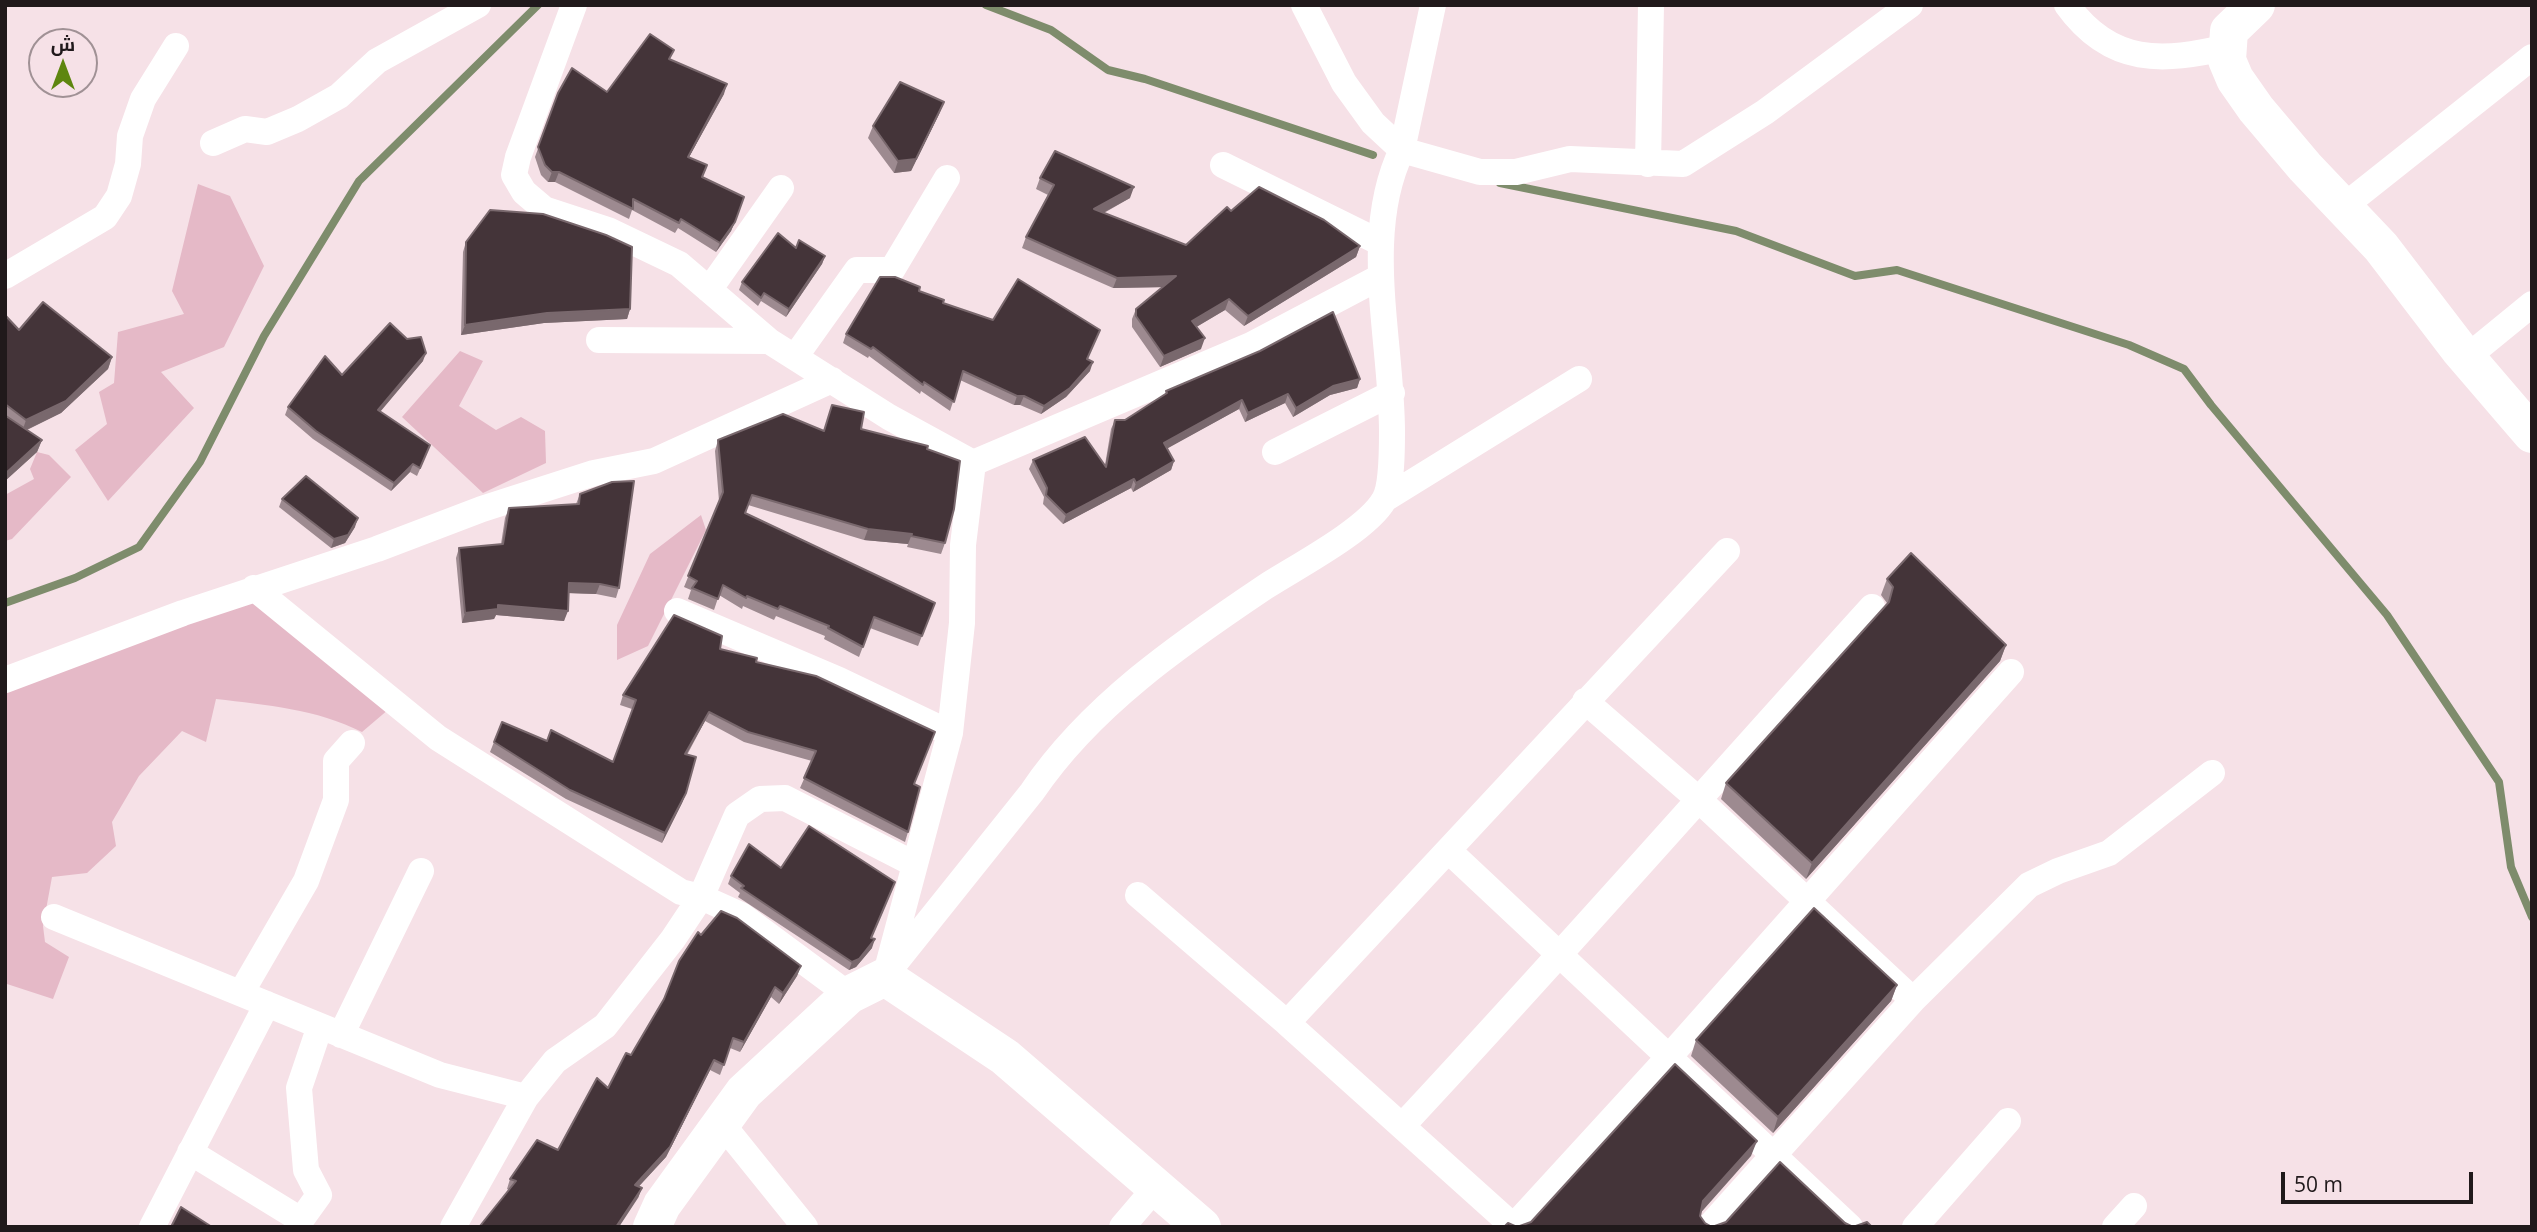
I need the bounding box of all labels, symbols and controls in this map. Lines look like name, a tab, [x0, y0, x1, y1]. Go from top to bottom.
north arrow	[28, 28, 98, 98]
text: ش	[51, 31, 75, 57]
scale bar	[2285, 1158, 2478, 1202]
text: 50 m	[2294, 1170, 2343, 1198]

